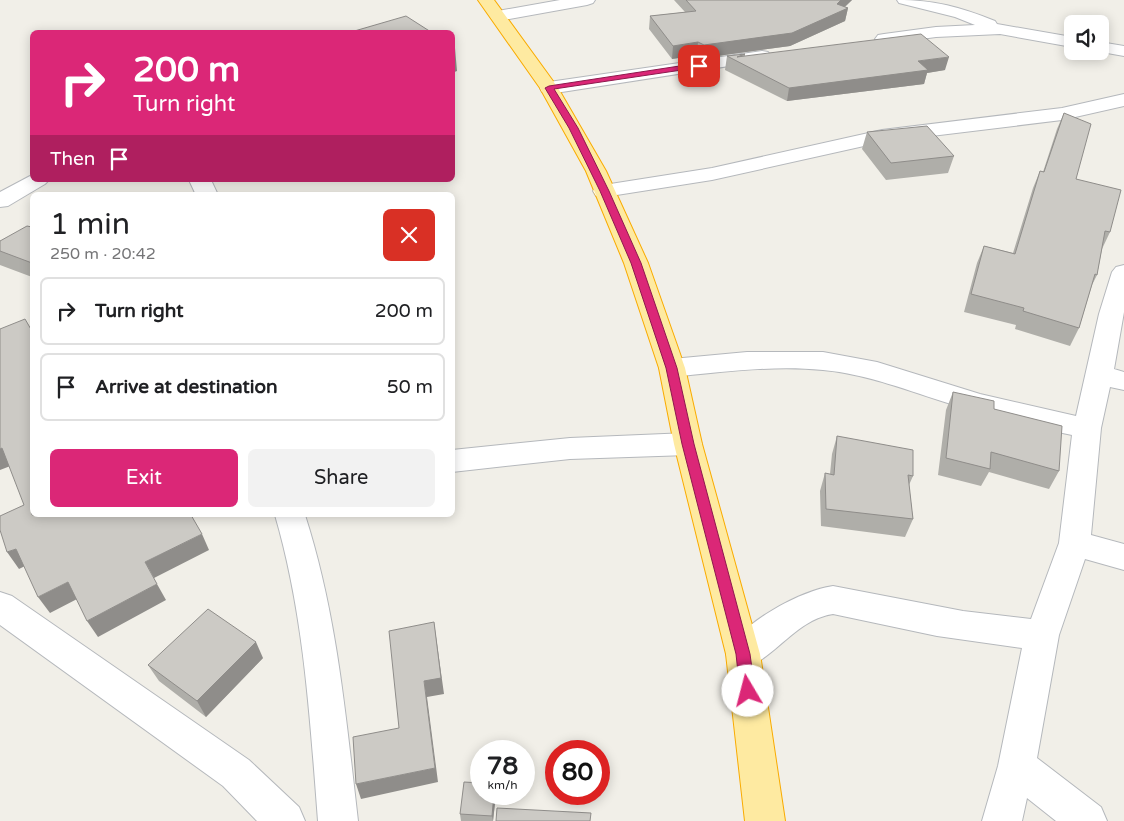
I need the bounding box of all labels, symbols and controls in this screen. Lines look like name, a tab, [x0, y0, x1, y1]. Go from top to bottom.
map controls	[1064, 15, 1109, 60]
button: sound	[1064, 15, 1109, 60]
pin	[678, 45, 720, 87]
text: 200 m	[133, 49, 240, 91]
icon: right	[50, 50, 115, 115]
icon: arrive	[685, 52, 713, 80]
text: Turn right	[133, 91, 235, 117]
icon: arrive	[105, 145, 133, 173]
text: Then	[50, 148, 95, 170]
text: 1 min	[50, 206, 130, 243]
button: close	[383, 209, 435, 261]
text: 250 m · 20:42	[50, 244, 156, 264]
icon: right	[52, 297, 80, 325]
text: Turn right	[95, 300, 183, 322]
text: 200 m	[375, 300, 433, 322]
icon: arrive	[52, 373, 80, 401]
text: Arrive at destination	[95, 376, 278, 398]
text: 50 m	[387, 376, 433, 398]
button: Exit	[50, 449, 238, 507]
button: Share	[248, 449, 435, 507]
position arrow	[721, 664, 773, 716]
speed limit sign: 80	[545, 740, 610, 805]
text: 78	[487, 751, 518, 781]
text: km/h	[487, 778, 518, 792]

